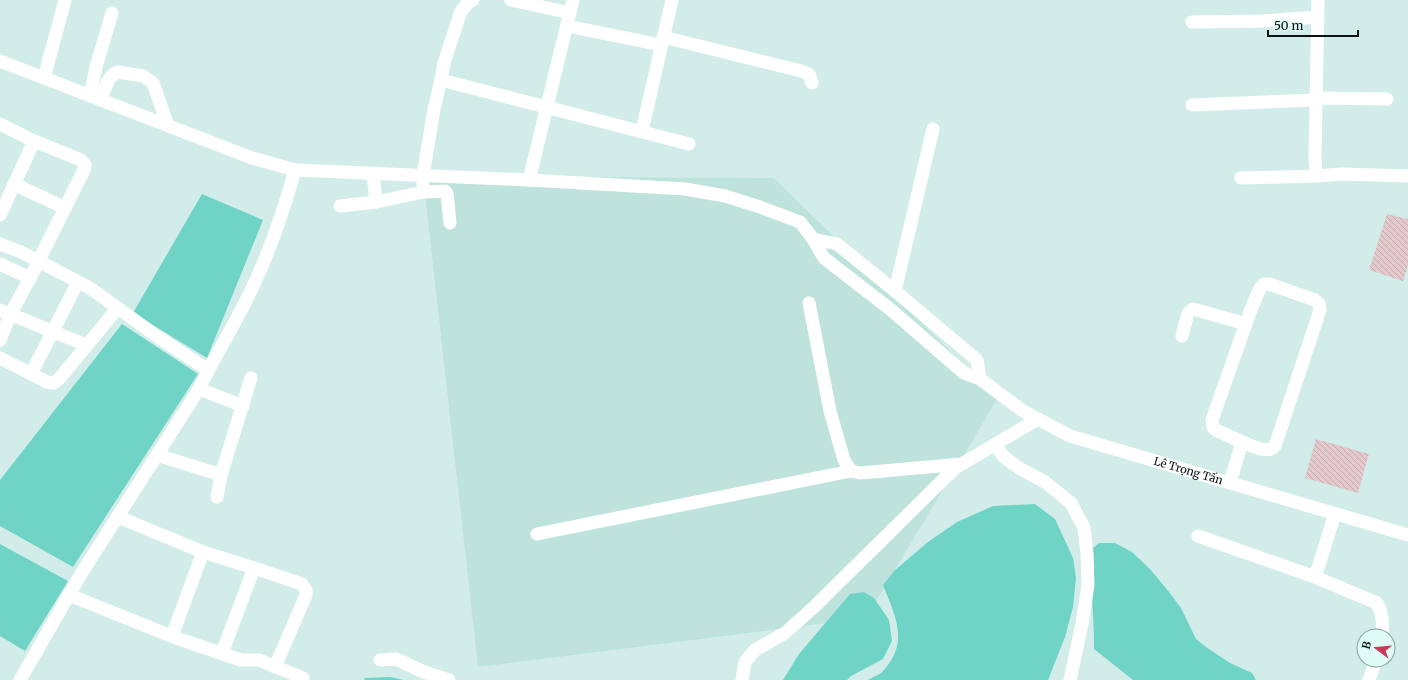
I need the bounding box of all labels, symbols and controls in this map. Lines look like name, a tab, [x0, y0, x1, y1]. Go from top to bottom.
scale bar	[1268, 12, 1358, 38]
text: 50 m	[1274, 18, 1303, 33]
street label: Lê Trọng Tấn	[1152, 454, 1225, 488]
north arrow	[1356, 628, 1396, 668]
text: B	[1359, 639, 1374, 651]

